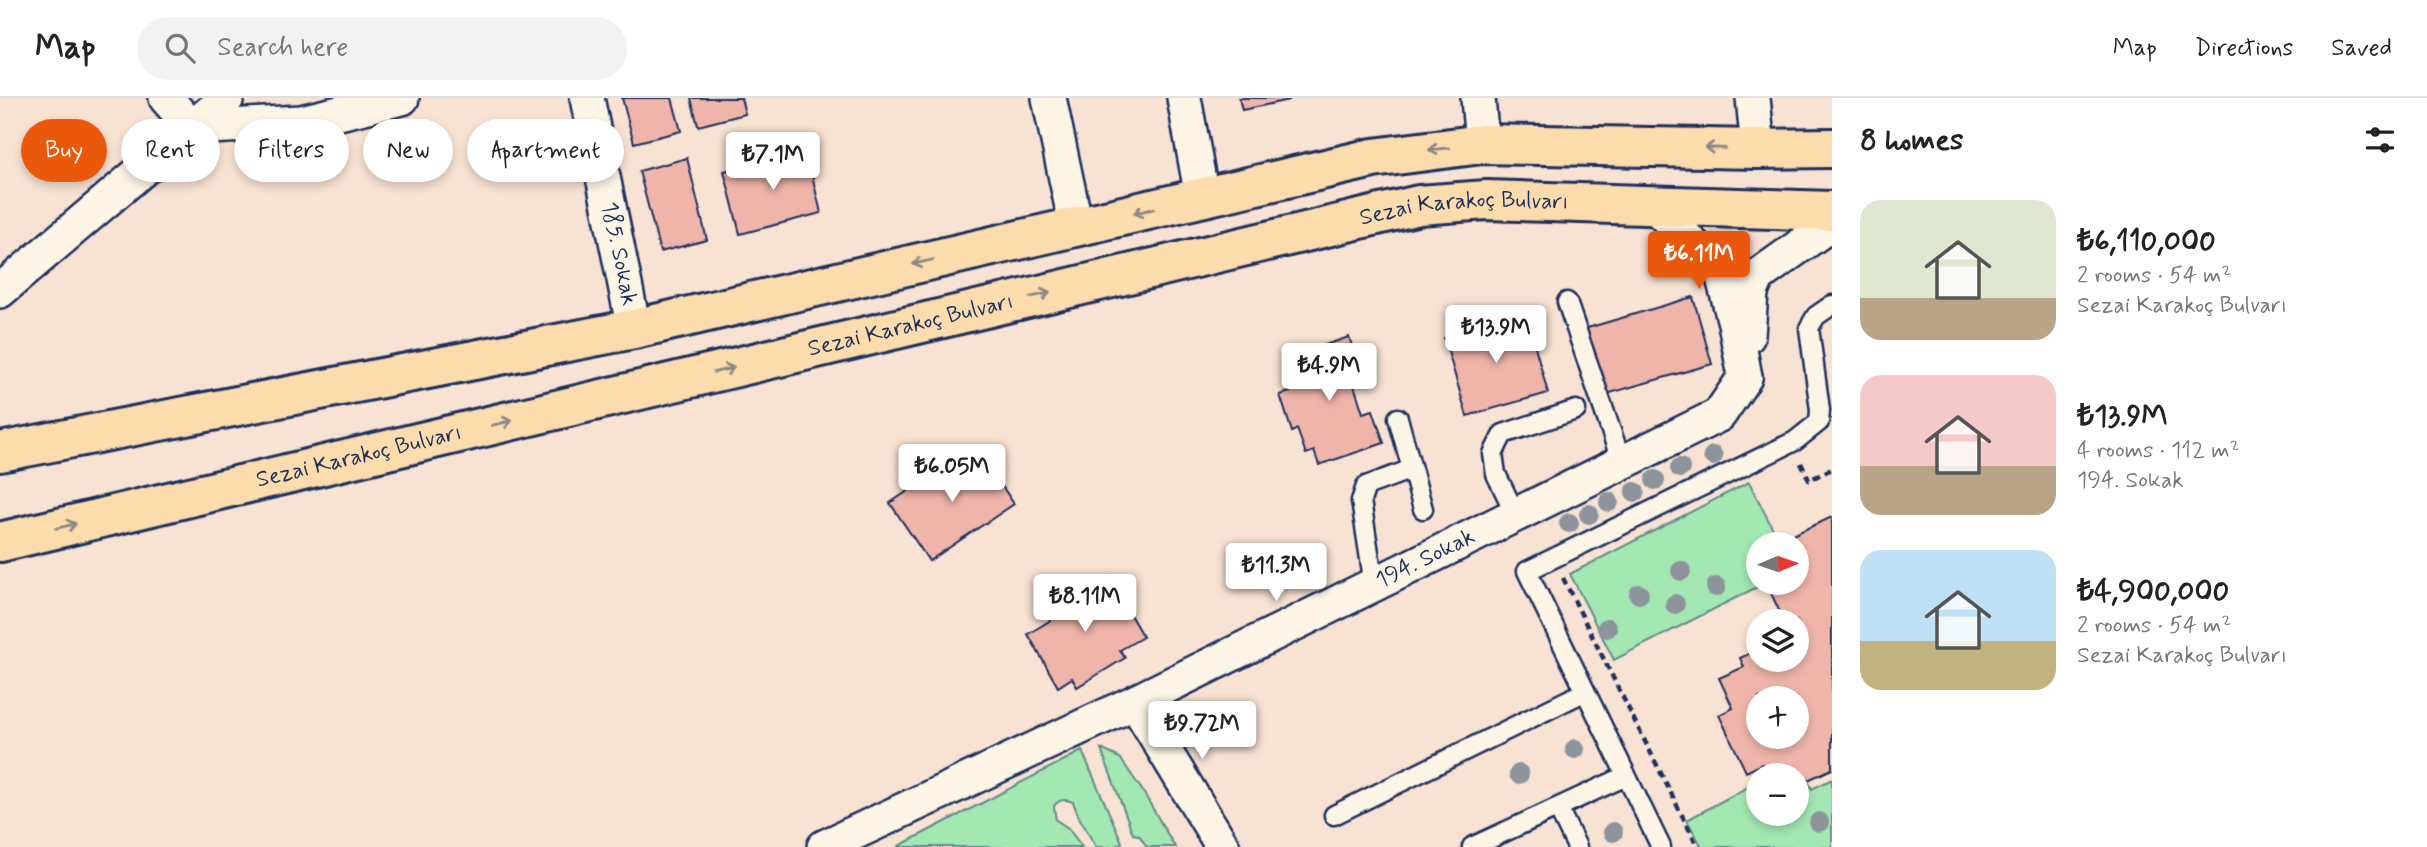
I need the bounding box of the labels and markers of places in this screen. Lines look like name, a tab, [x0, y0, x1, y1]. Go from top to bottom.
pin: ₺7.1M	[724, 132, 822, 192]
pin: ₺6.11M	[1642, 232, 1756, 291]
pin: ₺13.9M	[1439, 306, 1553, 365]
pin: ₺4.9M	[1280, 344, 1378, 403]
pin: ₺6.05M	[895, 444, 1009, 504]
pin: ₺11.3M	[1219, 544, 1333, 603]
pin: ₺8.11M	[1028, 574, 1142, 634]
pin: ₺9.72M	[1145, 702, 1259, 761]

